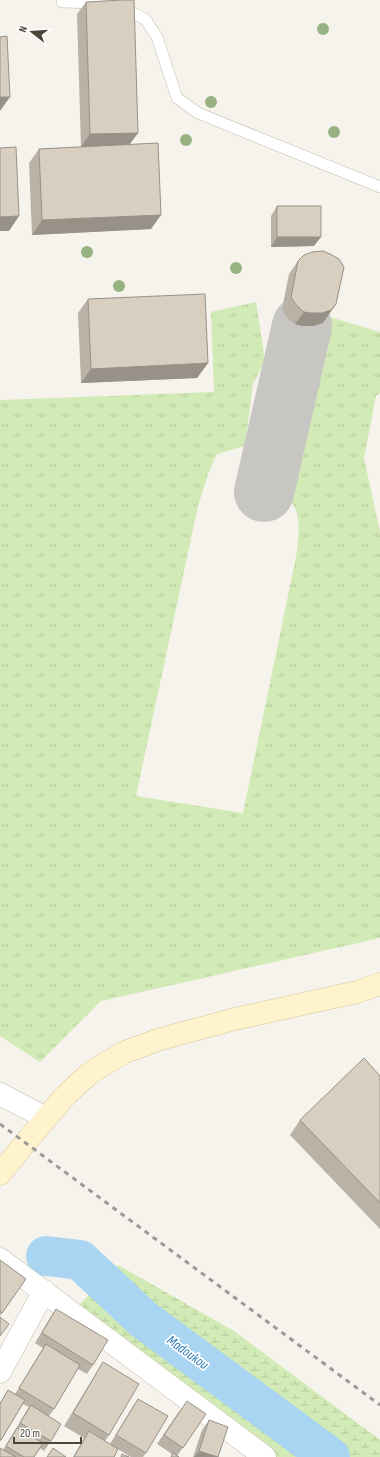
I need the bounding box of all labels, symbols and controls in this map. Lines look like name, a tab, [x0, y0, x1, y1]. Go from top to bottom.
north arrow	[12, 12, 52, 52]
text: N	[16, 24, 30, 34]
water label: Madoukou	[164, 1332, 212, 1373]
scale bar	[14, 1419, 81, 1445]
text: 20 m	[20, 1426, 40, 1441]

